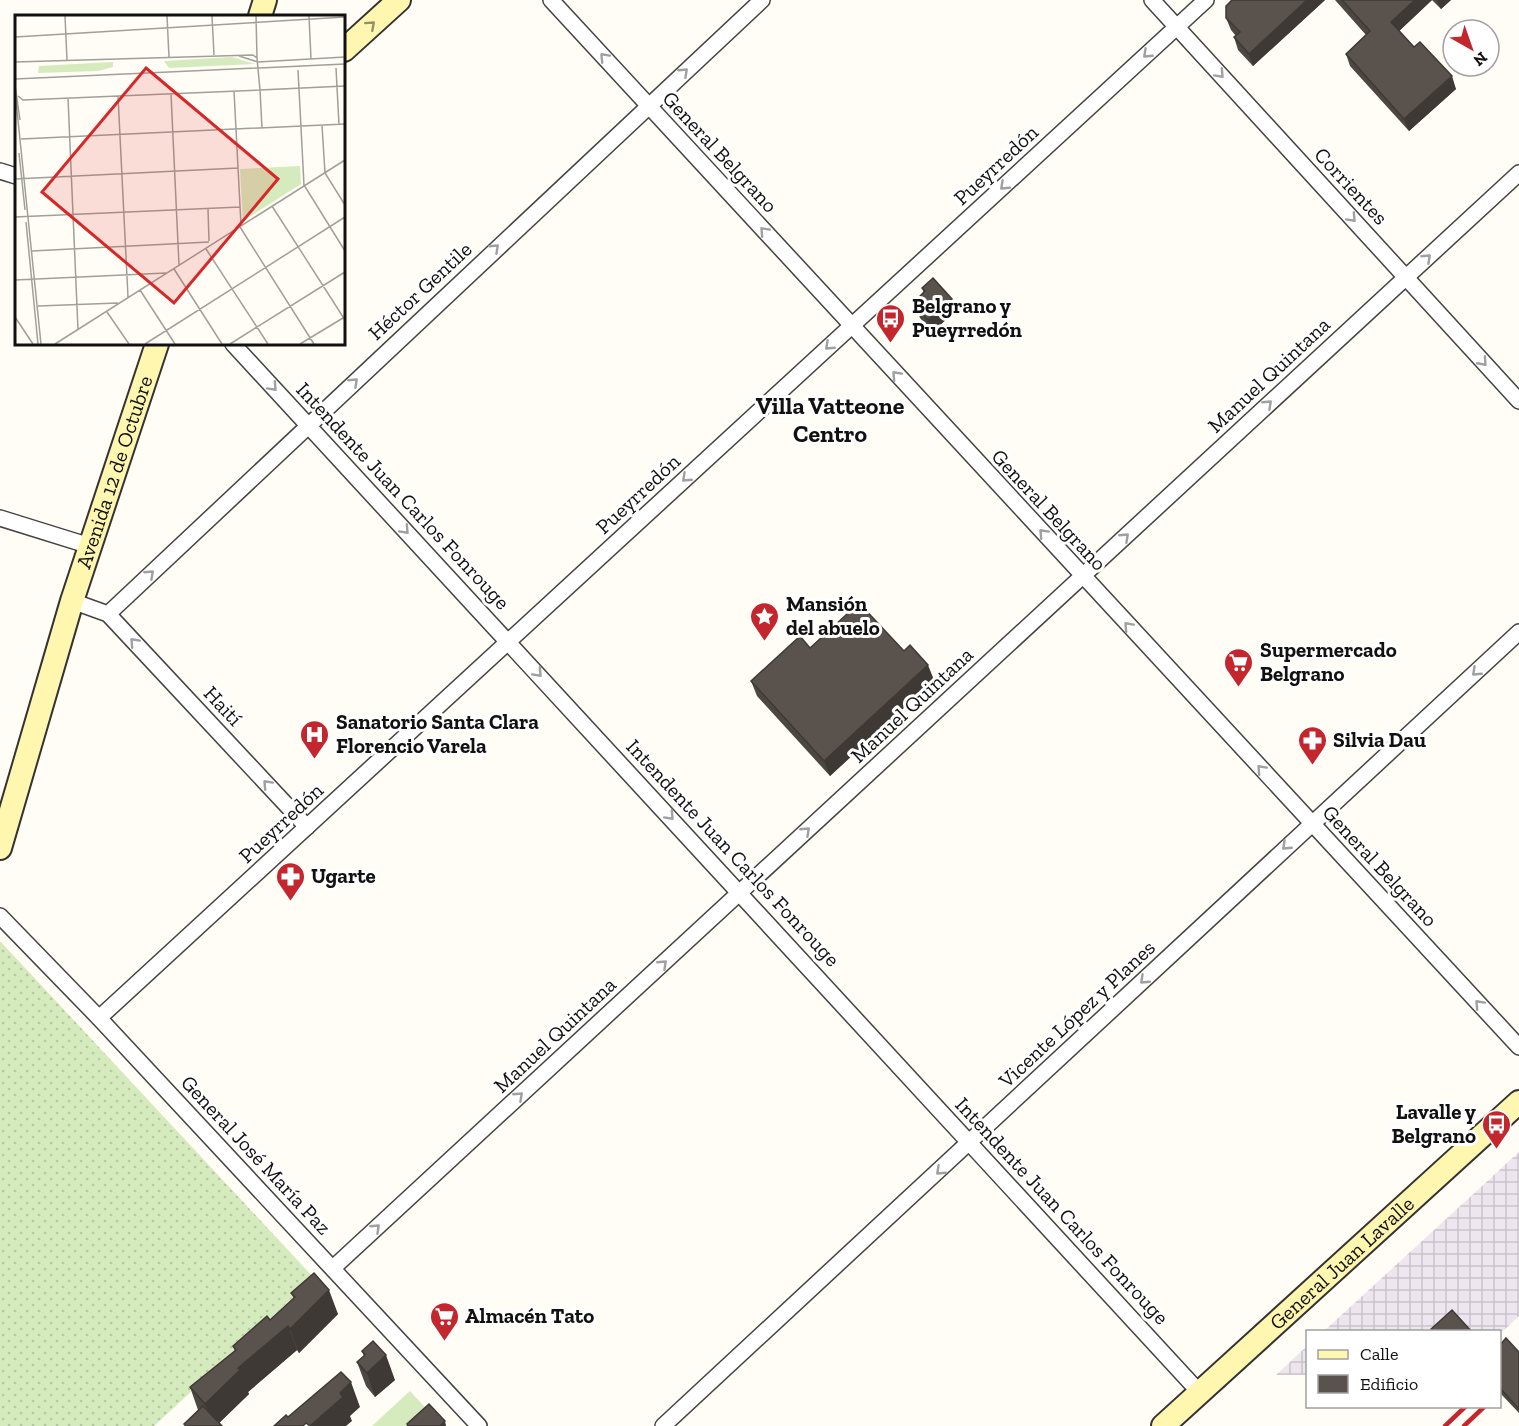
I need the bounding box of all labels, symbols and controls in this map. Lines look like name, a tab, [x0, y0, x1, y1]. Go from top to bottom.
inset map	[15, 15, 345, 345]
north arrow	[1441, 18, 1501, 78]
one-way arrow	[365, 21, 375, 32]
one-way arrow	[1143, 47, 1154, 58]
text: N	[1470, 48, 1491, 70]
one-way arrow	[600, 53, 611, 64]
one-way arrow	[1213, 67, 1224, 78]
one-way arrow	[677, 68, 687, 79]
street label: General Belgrano	[658, 86, 783, 218]
street label: Pueyrredón	[948, 119, 1043, 210]
street label: Corrientes	[1309, 142, 1393, 230]
one-way arrow	[1000, 179, 1010, 190]
one-way arrow	[1345, 211, 1356, 222]
one-way arrow	[760, 227, 771, 238]
street label: Héctor Gentile	[363, 236, 477, 345]
one-way arrow	[488, 245, 499, 256]
one-way arrow	[1420, 254, 1431, 265]
place label: Belgrano y Pueyrredón	[912, 293, 1022, 342]
bus stop icon: Belgrano y Pueyrredón	[875, 302, 907, 344]
street label: Manuel Quintana	[1202, 312, 1335, 438]
one-way arrow	[826, 339, 837, 350]
one-way arrow	[1476, 355, 1487, 365]
one-way arrow	[892, 371, 903, 381]
street label: Avenida 12 de Octubre	[71, 372, 158, 572]
street label: Intendente Juan Carlos Fonrouge	[291, 377, 515, 614]
one-way arrow	[347, 378, 357, 389]
one-way arrow	[266, 380, 277, 390]
district label: Villa Vatteone Centro	[756, 391, 905, 448]
one-way arrow	[1261, 401, 1272, 412]
street label: General Belgrano	[987, 444, 1112, 576]
street label: Pueyrredón	[590, 448, 685, 539]
one-way arrow	[682, 471, 693, 482]
one-way arrow	[398, 523, 409, 534]
one-way arrow	[1039, 530, 1050, 541]
one-way arrow	[1118, 533, 1129, 544]
one-way arrow	[143, 570, 154, 581]
place label: Mansión del abuelo	[786, 591, 880, 640]
place icon: Mansión del abuelo	[749, 600, 781, 642]
one-way arrow	[1124, 622, 1135, 632]
place label: Supermercado Belgrano	[1260, 637, 1397, 686]
one-way arrow	[130, 638, 141, 648]
street label: Manuel Quintana	[845, 642, 978, 768]
supermarket icon: Supermercado Belgrano	[1223, 646, 1255, 688]
one-way arrow	[1472, 665, 1483, 676]
one-way arrow	[531, 666, 542, 677]
street label: Haití	[199, 681, 248, 731]
place label: Sanatorio Santa Clara Florencio Varela	[336, 709, 539, 758]
hospital icon: Sanatorio Santa Clara Florencio Varela	[299, 718, 331, 760]
pharmacy icon: Silvia Dau	[1296, 724, 1328, 766]
place label: Silvia Dau	[1333, 727, 1426, 752]
street label: Intendente Juan Carlos Fonrouge	[621, 734, 845, 971]
one-way arrow	[1257, 765, 1268, 775]
street label: Pueyrredón	[233, 777, 328, 868]
one-way arrow	[264, 780, 275, 791]
street label: General Belgrano	[1318, 800, 1443, 932]
one-way arrow	[663, 809, 674, 820]
one-way arrow	[799, 828, 810, 839]
one-way arrow	[1282, 839, 1293, 850]
pharmacy icon: Ugarte	[274, 860, 306, 902]
place label: Ugarte	[311, 863, 376, 888]
street label: Vicente López y Planes	[993, 935, 1160, 1093]
one-way arrow	[656, 960, 666, 971]
street label: Manuel Quintana	[488, 972, 621, 1098]
one-way arrow	[1140, 973, 1151, 984]
one-way arrow	[1475, 1000, 1486, 1011]
street label: General José María Paz	[176, 1070, 337, 1240]
one-way arrow	[513, 1092, 523, 1103]
street label: Intendente Juan Carlos Fonrouge	[950, 1092, 1174, 1329]
place label: Lavalle y Belgrano	[1392, 1099, 1476, 1148]
bus stop icon: Lavalle y Belgrano	[1481, 1108, 1513, 1150]
one-way arrow	[936, 1163, 947, 1174]
street label: General Juan Lavalle	[1264, 1191, 1419, 1335]
one-way arrow	[369, 1224, 380, 1235]
supermarket icon: Almacén Tato	[428, 1300, 460, 1342]
place label: Almacén Tato	[465, 1303, 594, 1328]
legend	[1306, 1330, 1501, 1408]
text: Calle	[1360, 1343, 1398, 1365]
text: Edificio	[1360, 1373, 1418, 1395]

